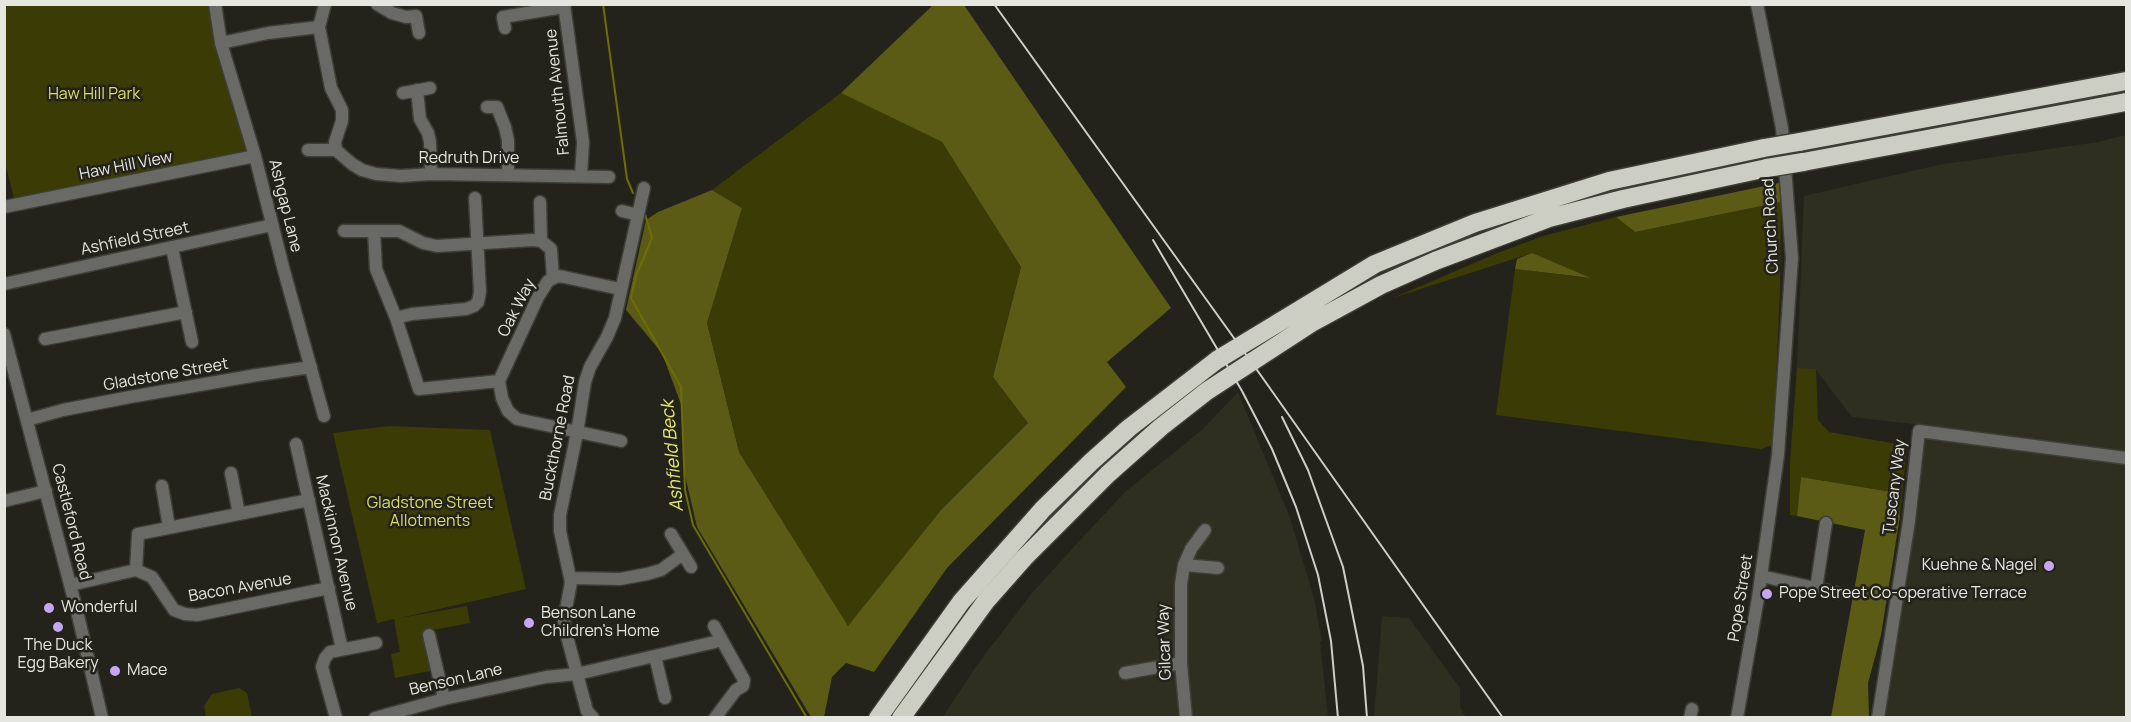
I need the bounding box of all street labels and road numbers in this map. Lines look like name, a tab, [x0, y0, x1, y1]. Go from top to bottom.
street label: Falmouth Avenue	[542, 28, 574, 156]
street label: Haw Hill View	[78, 148, 174, 184]
street label: Redruth Drive	[419, 149, 519, 169]
street label: Ashgap Lane	[264, 158, 306, 254]
street label: Church Road	[1759, 178, 1783, 274]
street label: Ashfield Street	[79, 218, 191, 260]
street label: Oak Way	[494, 276, 540, 340]
street label: Gladstone Street	[102, 355, 230, 395]
street label: Buckthorne Road	[536, 374, 580, 502]
street label: Tuscany Way	[1880, 438, 1910, 536]
street label: Castleford Road	[47, 462, 95, 582]
street label: Mackinnon Avenue	[311, 473, 361, 613]
street label: Pope Street	[1725, 553, 1757, 643]
street label: Bacon Avenue	[187, 569, 293, 607]
street label: Gilcar Way	[1154, 603, 1176, 681]
street label: Benson Lane	[408, 660, 504, 700]

